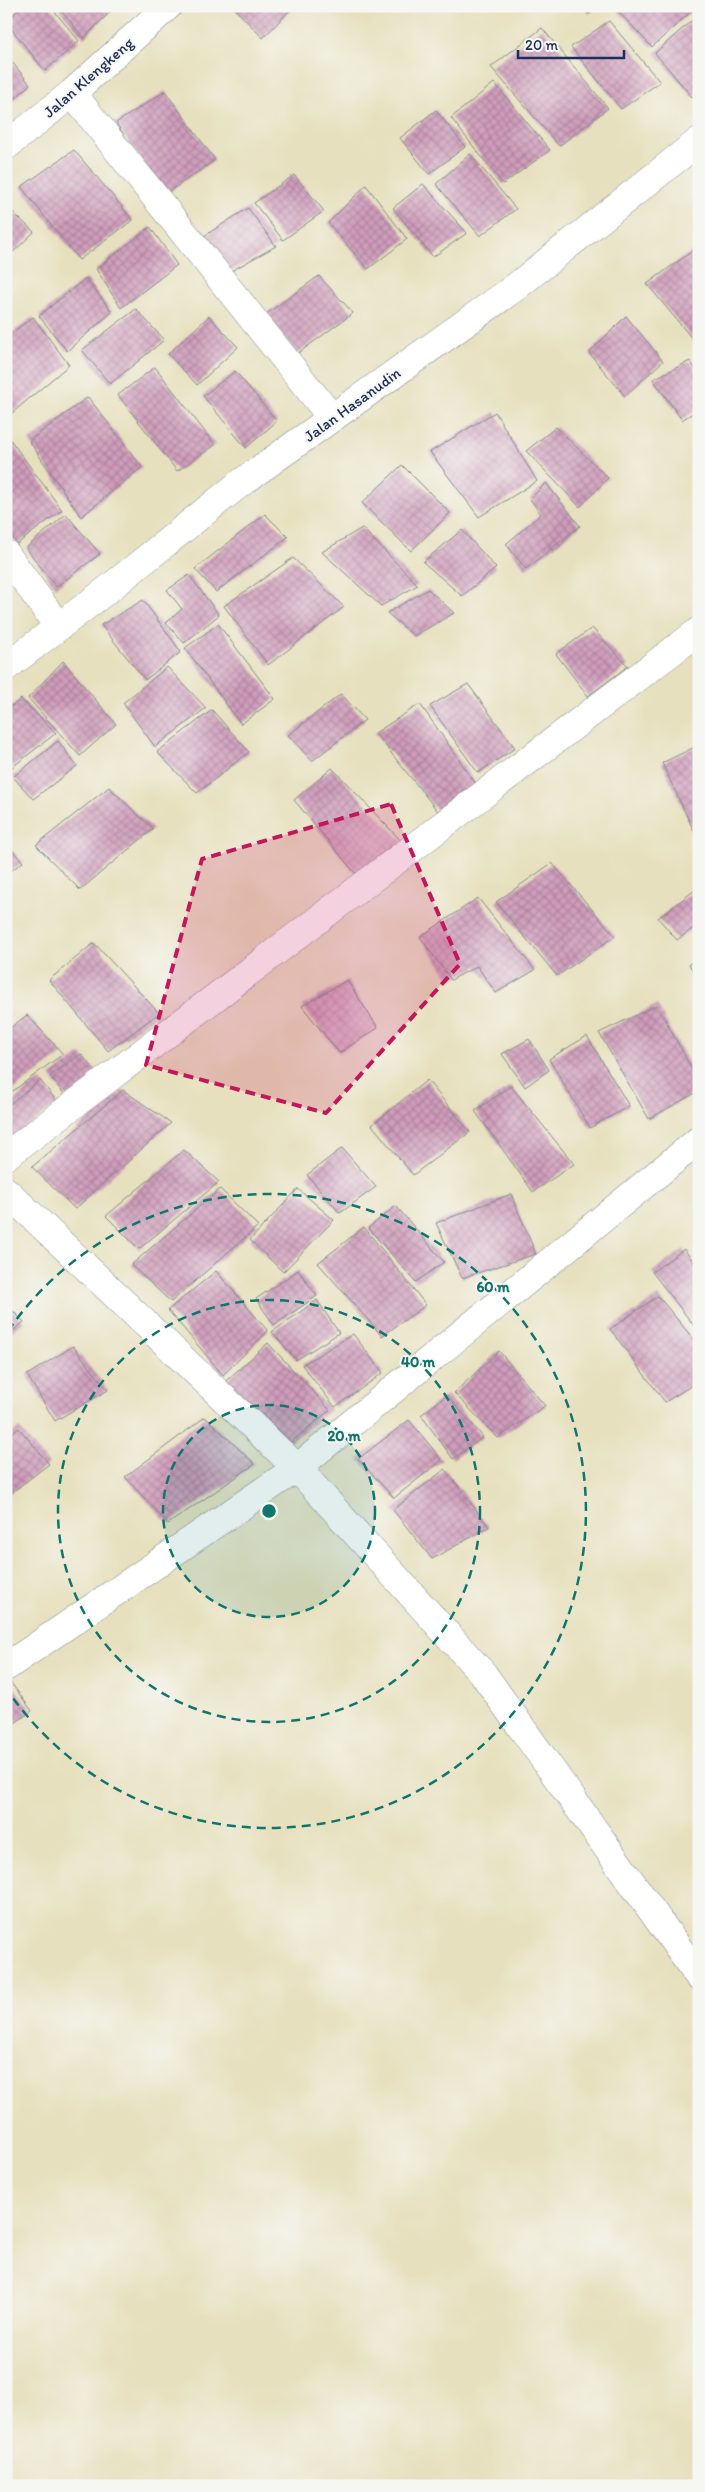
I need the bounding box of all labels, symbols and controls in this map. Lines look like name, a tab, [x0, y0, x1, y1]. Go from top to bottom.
scale bar	[518, 28, 624, 60]
street label: Jalan Klengkeng	[40, 33, 138, 122]
text: 20 m	[525, 36, 559, 54]
street label: Jalan Hasanudin	[300, 363, 404, 446]
text: 60 m	[476, 1278, 510, 1296]
text: 40 m	[401, 1353, 436, 1371]
text: 20 m	[327, 1427, 361, 1445]
centre of rings	[260, 1502, 278, 1520]

